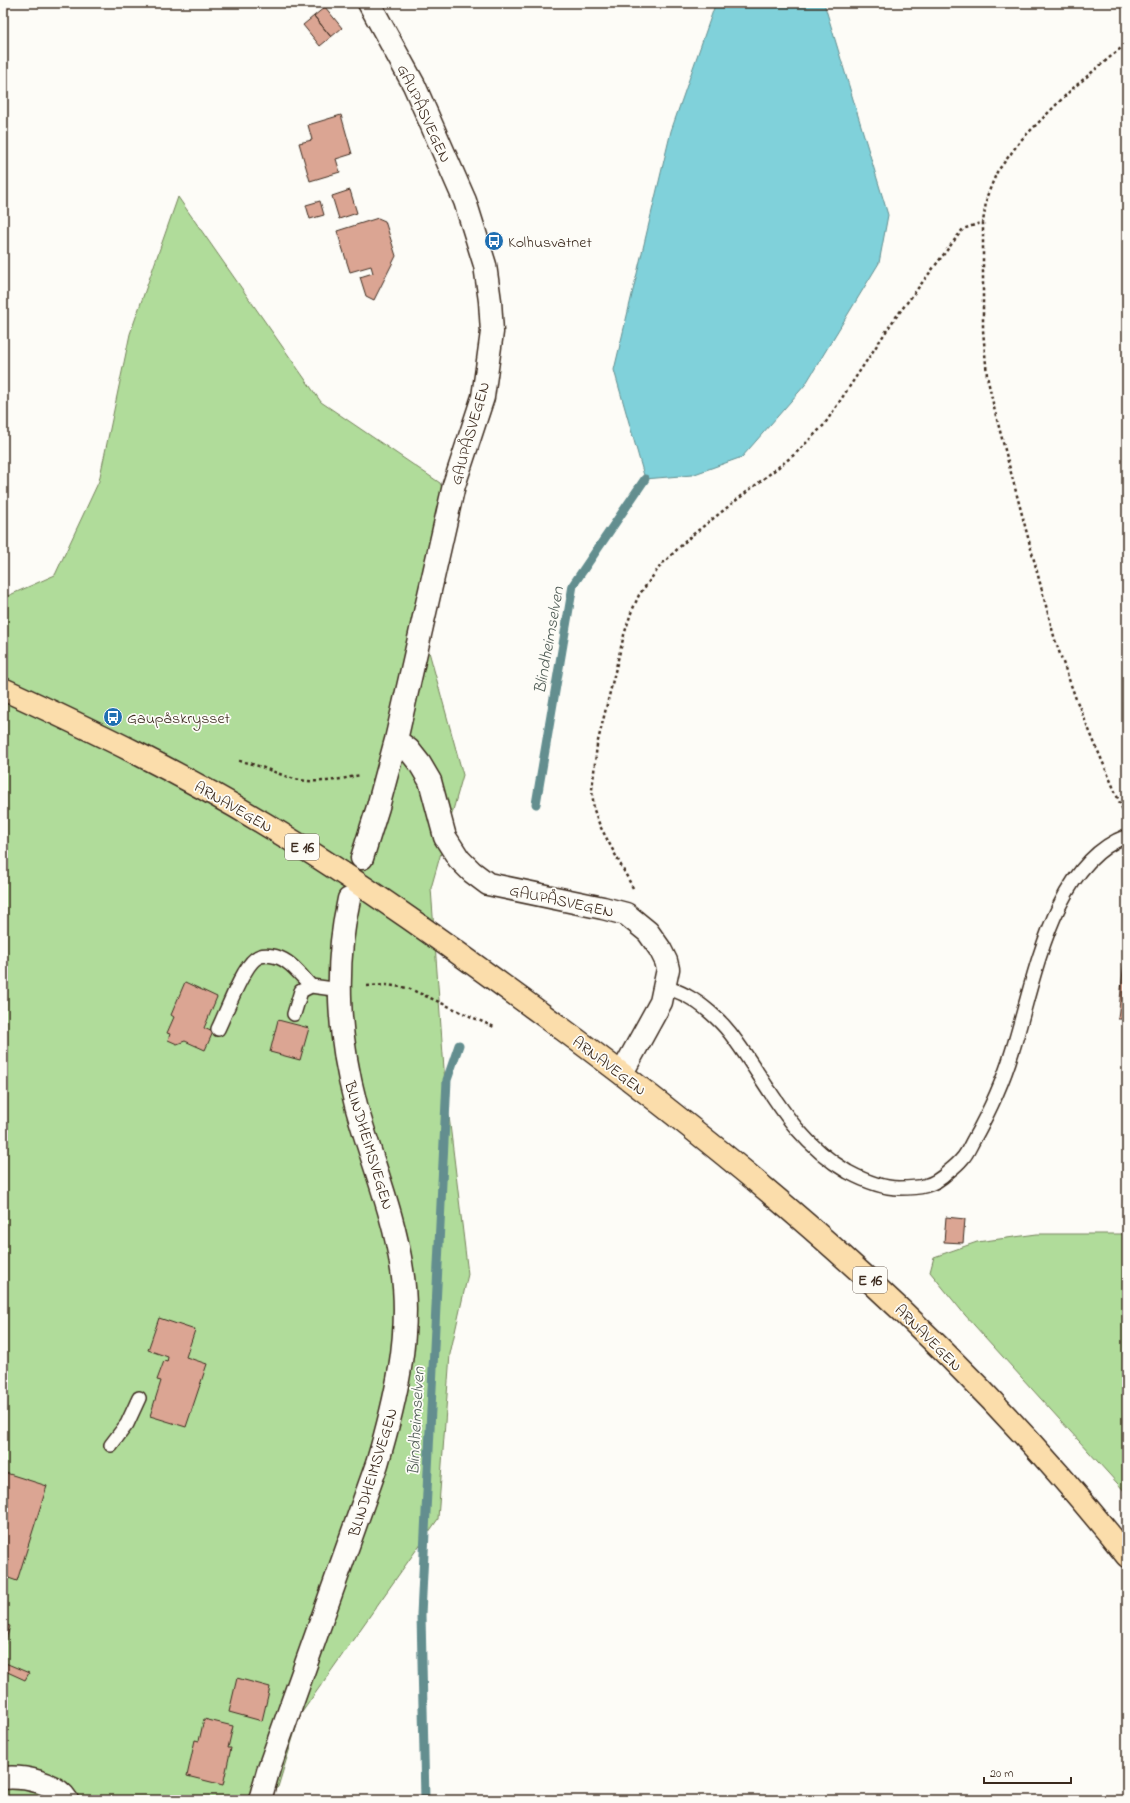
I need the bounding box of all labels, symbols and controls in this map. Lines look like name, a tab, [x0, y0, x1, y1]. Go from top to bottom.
street label: GAUPÅSVEGEN	[390, 61, 457, 167]
bus stop icon: Kolhusvatnet	[483, 230, 505, 252]
place label: Kolhusvatnet	[508, 231, 592, 255]
street label: GAUPÅSVEGEN	[445, 379, 497, 488]
water label: Blindheimselven	[528, 584, 571, 696]
bus stop icon: Gaupåskrysset	[102, 706, 124, 728]
place label: Gaupåskrysset	[127, 707, 231, 731]
street label: ARNAVEGEN	[189, 776, 277, 840]
road number: E 16	[285, 834, 319, 860]
street label: GAUPÅSVEGEN	[507, 879, 616, 925]
street label: ARNAVEGEN	[567, 1031, 651, 1102]
street label: BLINDHEIMSVEGEN	[337, 1077, 399, 1213]
road number: E 16	[853, 1267, 887, 1293]
street label: ARNAVEGEN	[888, 1299, 967, 1378]
water label: Blindheimselven	[401, 1366, 432, 1476]
street label: BLINDHEIMSVEGEN	[343, 1405, 405, 1541]
scale bar	[984, 1759, 1071, 1785]
text: 20 m	[990, 1765, 1013, 1783]

